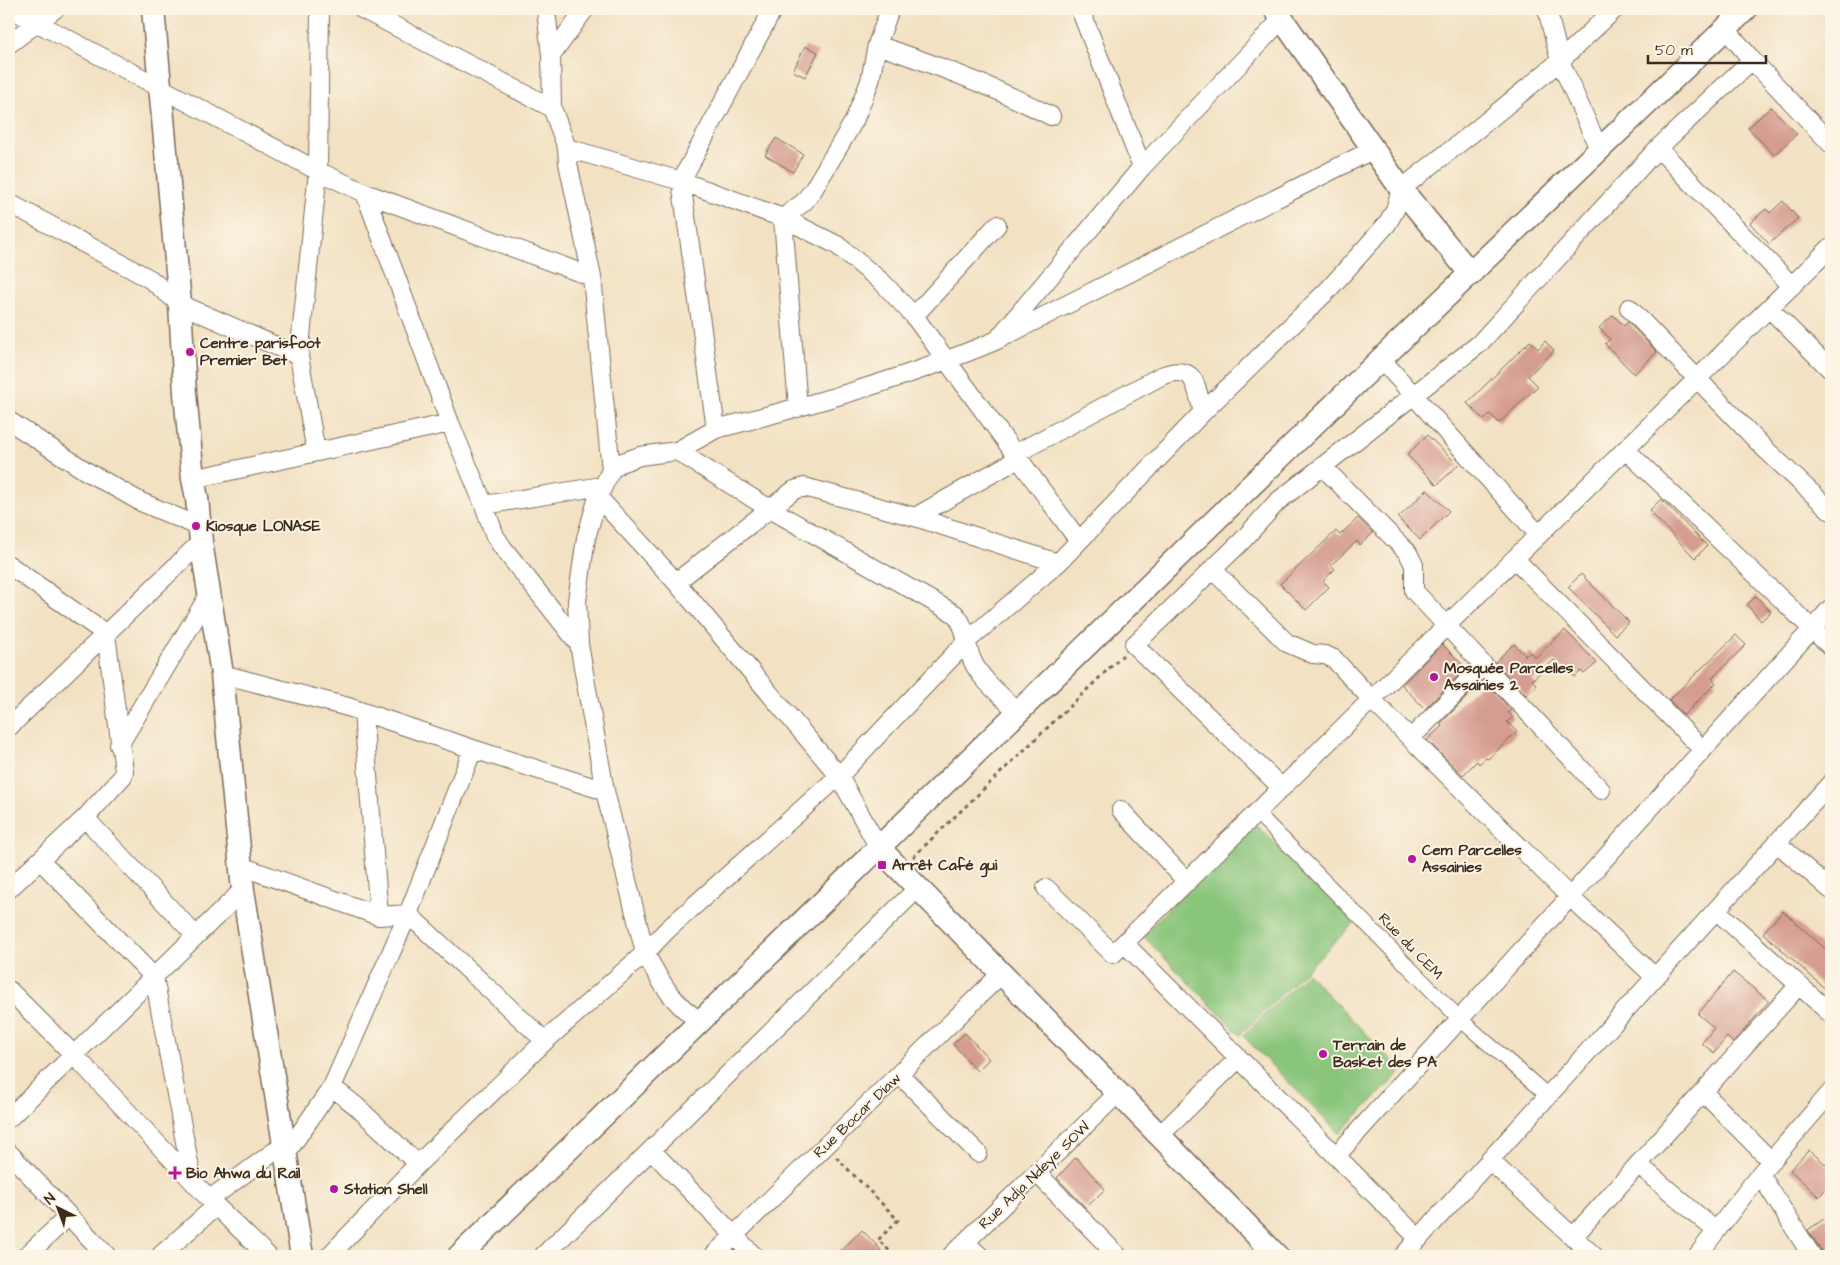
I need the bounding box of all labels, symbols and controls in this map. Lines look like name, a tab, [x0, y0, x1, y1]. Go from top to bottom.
scale bar	[1648, 32, 1765, 64]
text: 50 m	[1655, 40, 1693, 61]
place label: Centre parisfoot Premier Bet	[200, 333, 322, 371]
marker: Centre parisfoot Premier Bet	[184, 346, 196, 358]
place label: Kiosque LONASE	[206, 516, 321, 537]
marker: Kiosque LONASE	[190, 520, 202, 532]
place label: Mosquée Parcelles Assainies 2	[1444, 658, 1574, 696]
marker: Mosquée Parcelles Assainies 2	[1428, 671, 1440, 683]
place label: Cem Parcelles Assainies	[1422, 840, 1522, 878]
marker: Cem Parcelles Assainies	[1406, 853, 1418, 865]
place label: Arrêt Café gui	[892, 855, 998, 878]
marker: Arrêt Café gui	[876, 859, 888, 871]
street label: Rue du CEM	[1373, 908, 1448, 984]
place label: Terrain de Basket des PA	[1332, 1035, 1437, 1073]
marker: Terrain de Basket des PA	[1317, 1048, 1329, 1060]
street label: Rue Bocar Diaw	[809, 1068, 906, 1163]
street label: Rue Adja Ndeye SOW	[974, 1117, 1095, 1235]
place label: Bio Ahwa du Rail	[186, 1163, 301, 1184]
marker: Bio Ahwa du Rail	[168, 1166, 182, 1180]
place label: Station Shell	[343, 1179, 428, 1200]
north arrow	[32, 1182, 82, 1232]
marker: Station Shell	[328, 1183, 340, 1195]
text: N	[40, 1189, 60, 1209]

